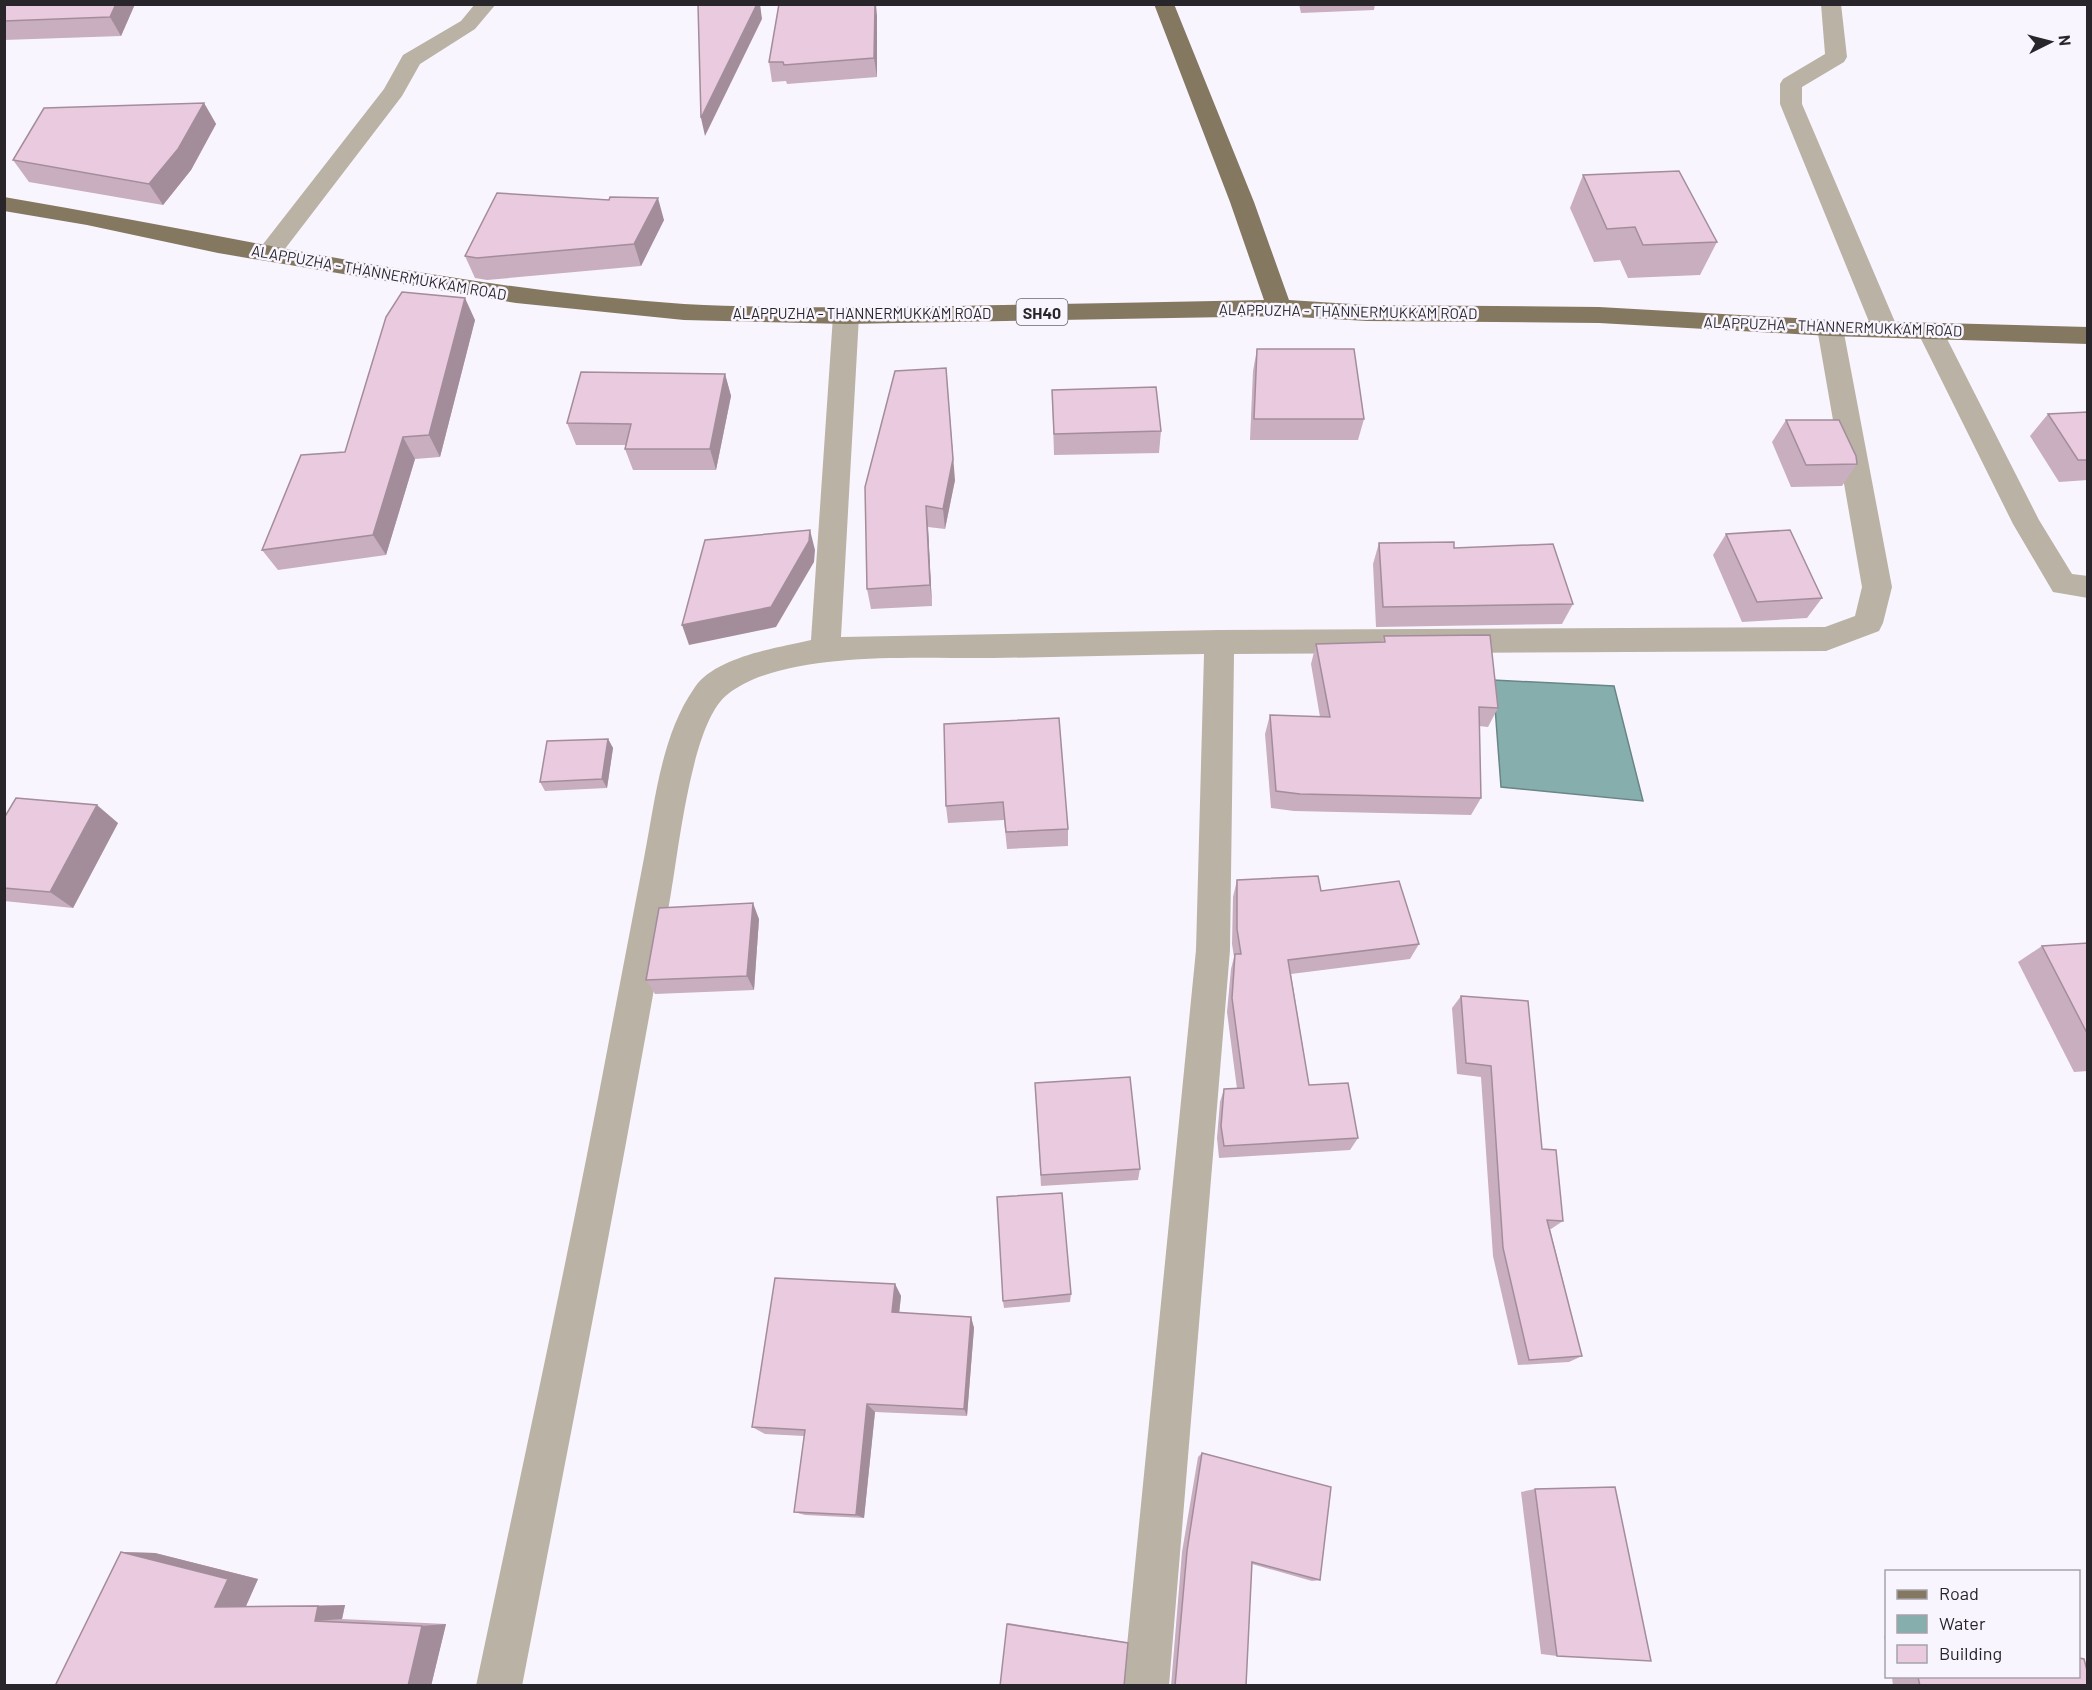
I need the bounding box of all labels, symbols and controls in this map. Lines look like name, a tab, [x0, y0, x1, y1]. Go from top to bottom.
north arrow	[2020, 12, 2080, 72]
text: N	[2055, 34, 2075, 47]
street label: ALAPPUZHA - THANNERMUKKAM ROAD	[250, 241, 508, 303]
road number: SH40	[1016, 299, 1068, 325]
street label: ALAPPUZHA - THANNERMUKKAM ROAD	[1219, 300, 1477, 322]
street label: ALAPPUZHA - THANNERMUKKAM ROAD	[733, 304, 991, 322]
street label: ALAPPUZHA - THANNERMUKKAM ROAD	[1703, 312, 1963, 340]
legend	[1885, 1570, 2080, 1678]
text: Road	[1939, 1582, 1979, 1604]
text: Water	[1939, 1612, 1986, 1634]
text: Building	[1939, 1642, 2002, 1664]

